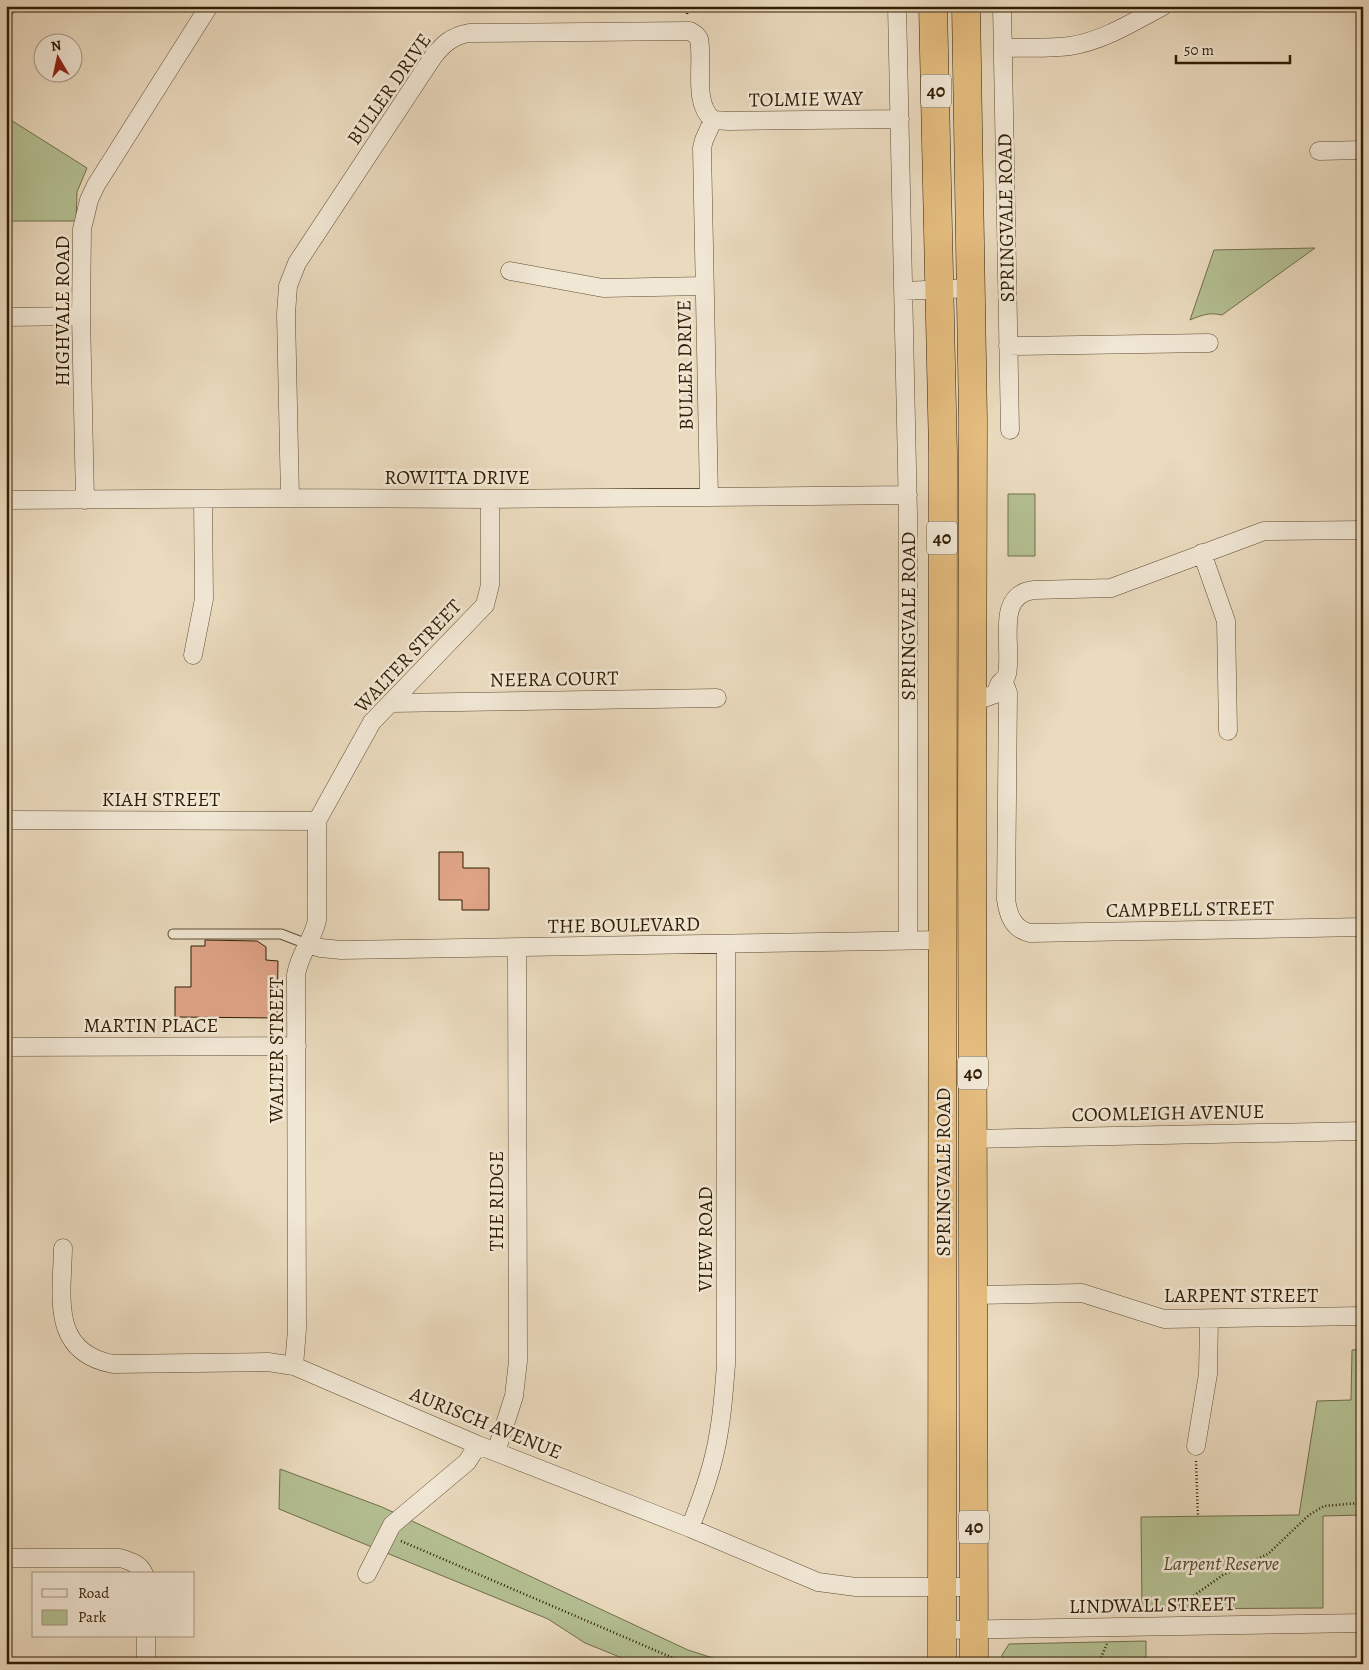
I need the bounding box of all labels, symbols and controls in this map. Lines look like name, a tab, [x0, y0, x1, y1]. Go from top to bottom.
street label: BULLER DRIVE	[340, 28, 438, 150]
north arrow	[32, 32, 82, 82]
scale bar	[1176, 32, 1290, 64]
text: N	[50, 35, 63, 56]
text: 50 m	[1184, 40, 1214, 60]
road number: 40	[921, 74, 951, 108]
street label: TOLMIE WAY	[749, 84, 864, 113]
street label: SPRINGVALE ROAD	[991, 133, 1021, 303]
street label: HIGHVALE ROAD	[49, 236, 76, 386]
street label: BULLER DRIVE	[670, 299, 700, 431]
street label: ROWITTA DRIVE	[384, 464, 530, 491]
road number: 40	[927, 522, 957, 554]
street label: SPRINGVALE ROAD	[895, 532, 922, 700]
street label: WALTER STREET	[348, 593, 468, 719]
street label: NEERA COURT	[489, 664, 619, 694]
street label: KIAH STREET	[102, 786, 220, 813]
street label: CAMPBELL STREET	[1106, 894, 1274, 924]
street label: THE BOULEVARD	[548, 910, 700, 940]
street label: WALTER STREET	[263, 977, 290, 1124]
street label: MARTIN PLACE	[84, 1012, 218, 1039]
road number: 40	[958, 1056, 988, 1090]
street label: SPRINGVALE ROAD	[930, 1088, 957, 1256]
street label: COOMLEIGH AVENUE	[1071, 1098, 1265, 1128]
street label: THE RIDGE	[483, 1151, 510, 1251]
street label: VIEW ROAD	[692, 1186, 719, 1293]
street label: LARPENT STREET	[1164, 1282, 1318, 1309]
street label: AURISCH AVENUE	[405, 1380, 566, 1466]
road number: 40	[959, 1510, 989, 1544]
park label: Larpent Reserve	[1163, 1550, 1279, 1577]
legend	[32, 1572, 195, 1638]
text: Road	[78, 1583, 110, 1603]
street label: LINDWALL STREET	[1069, 1590, 1236, 1620]
text: Park	[78, 1607, 107, 1627]

